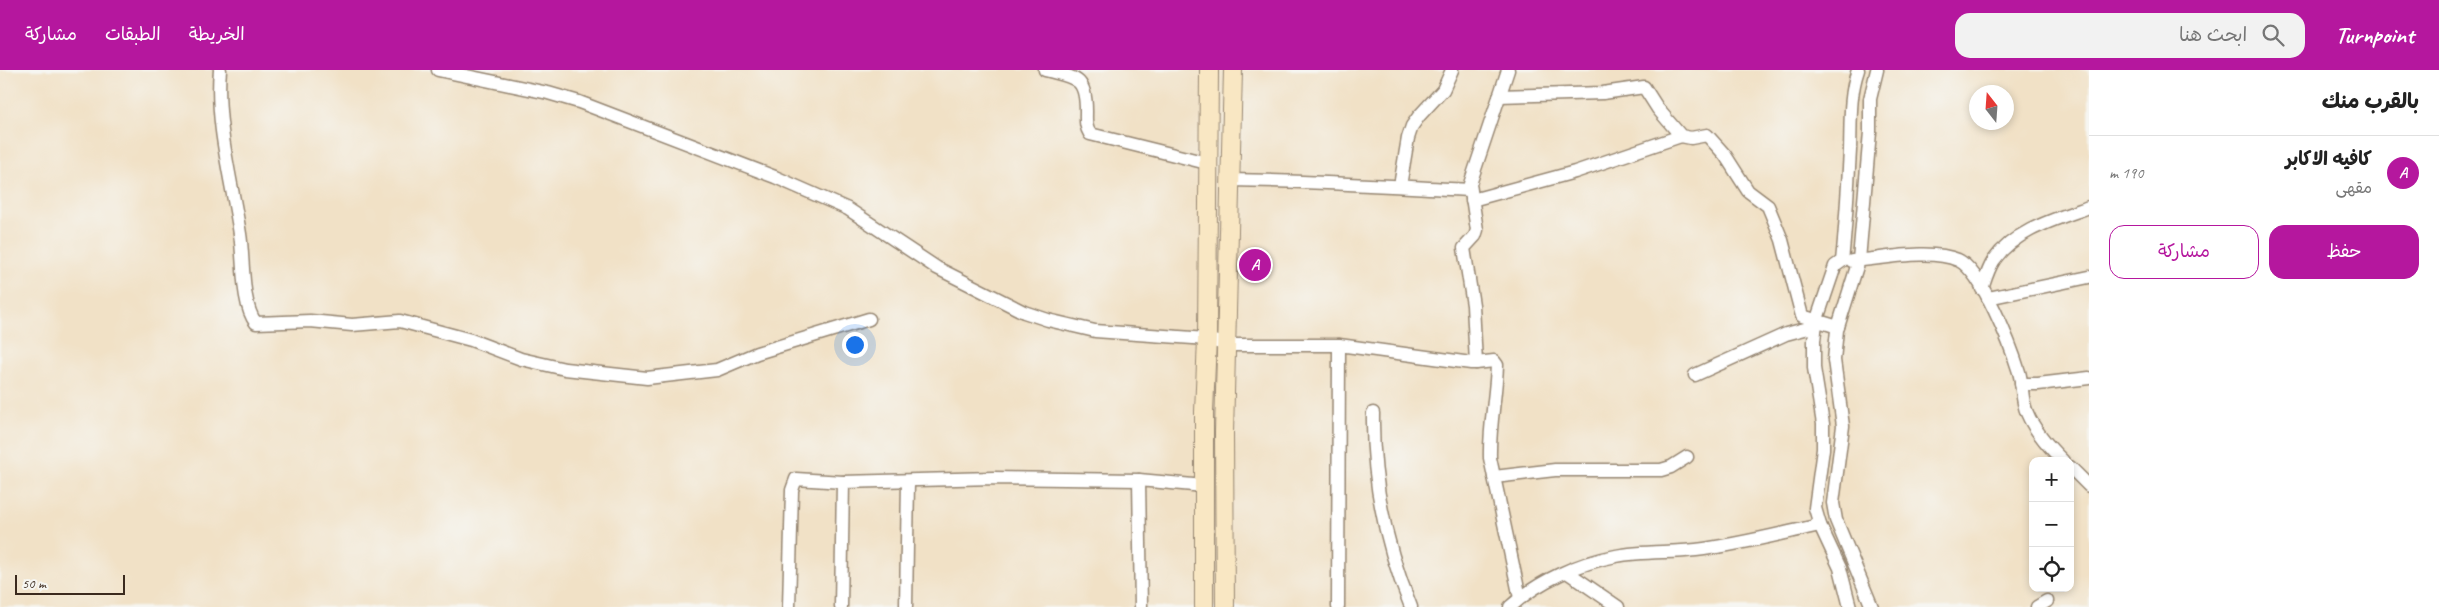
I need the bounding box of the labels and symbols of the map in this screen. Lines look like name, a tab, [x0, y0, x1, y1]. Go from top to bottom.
north arrow	[1969, 85, 2014, 130]
pin: A	[1239, 246, 1271, 284]
your location	[842, 332, 868, 358]
scale bar	[15, 572, 125, 595]

